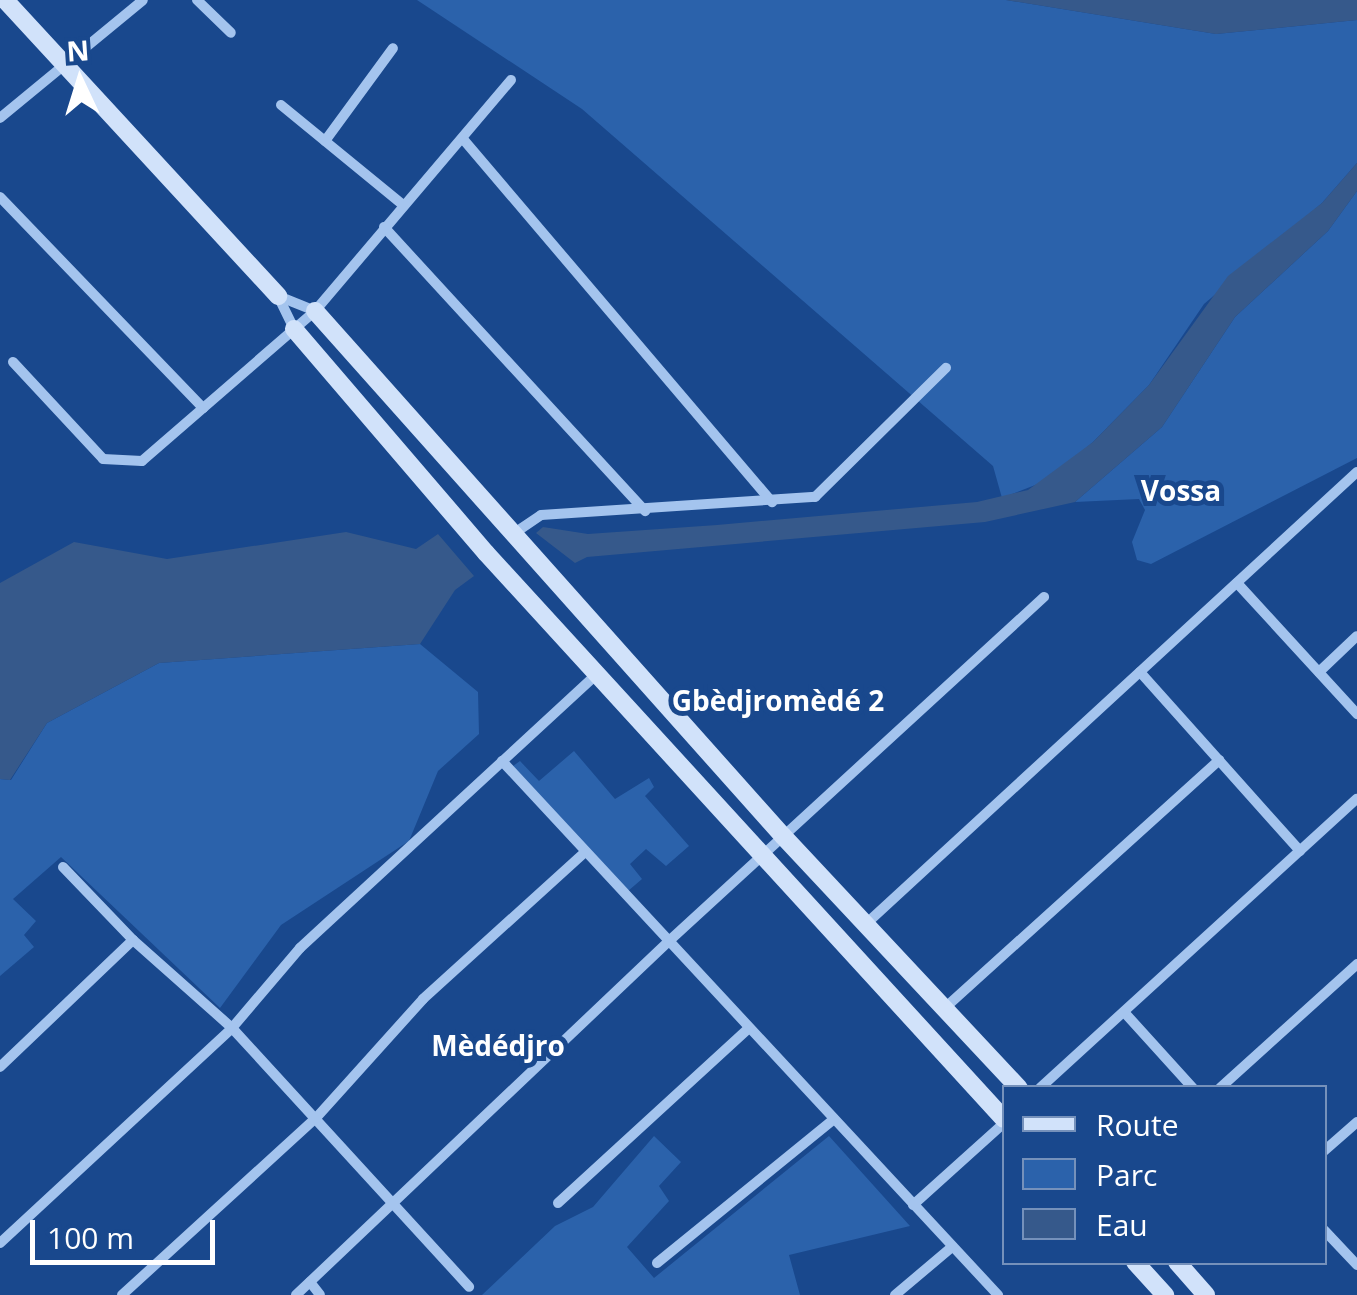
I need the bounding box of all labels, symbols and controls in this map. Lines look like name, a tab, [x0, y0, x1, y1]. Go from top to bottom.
north arrow	[30, 30, 130, 130]
text: N	[65, 30, 91, 70]
district label: Vossa	[1141, 473, 1221, 507]
district label: Gbèdjromèdé 2	[672, 683, 884, 717]
district label: Mèdédjro	[431, 1028, 565, 1062]
legend	[1002, 1085, 1327, 1265]
text: Route	[1096, 1104, 1179, 1145]
text: Parc	[1096, 1154, 1157, 1195]
scale bar	[35, 1200, 220, 1262]
text: Eau	[1096, 1204, 1148, 1245]
text: 100 m	[47, 1217, 134, 1258]

